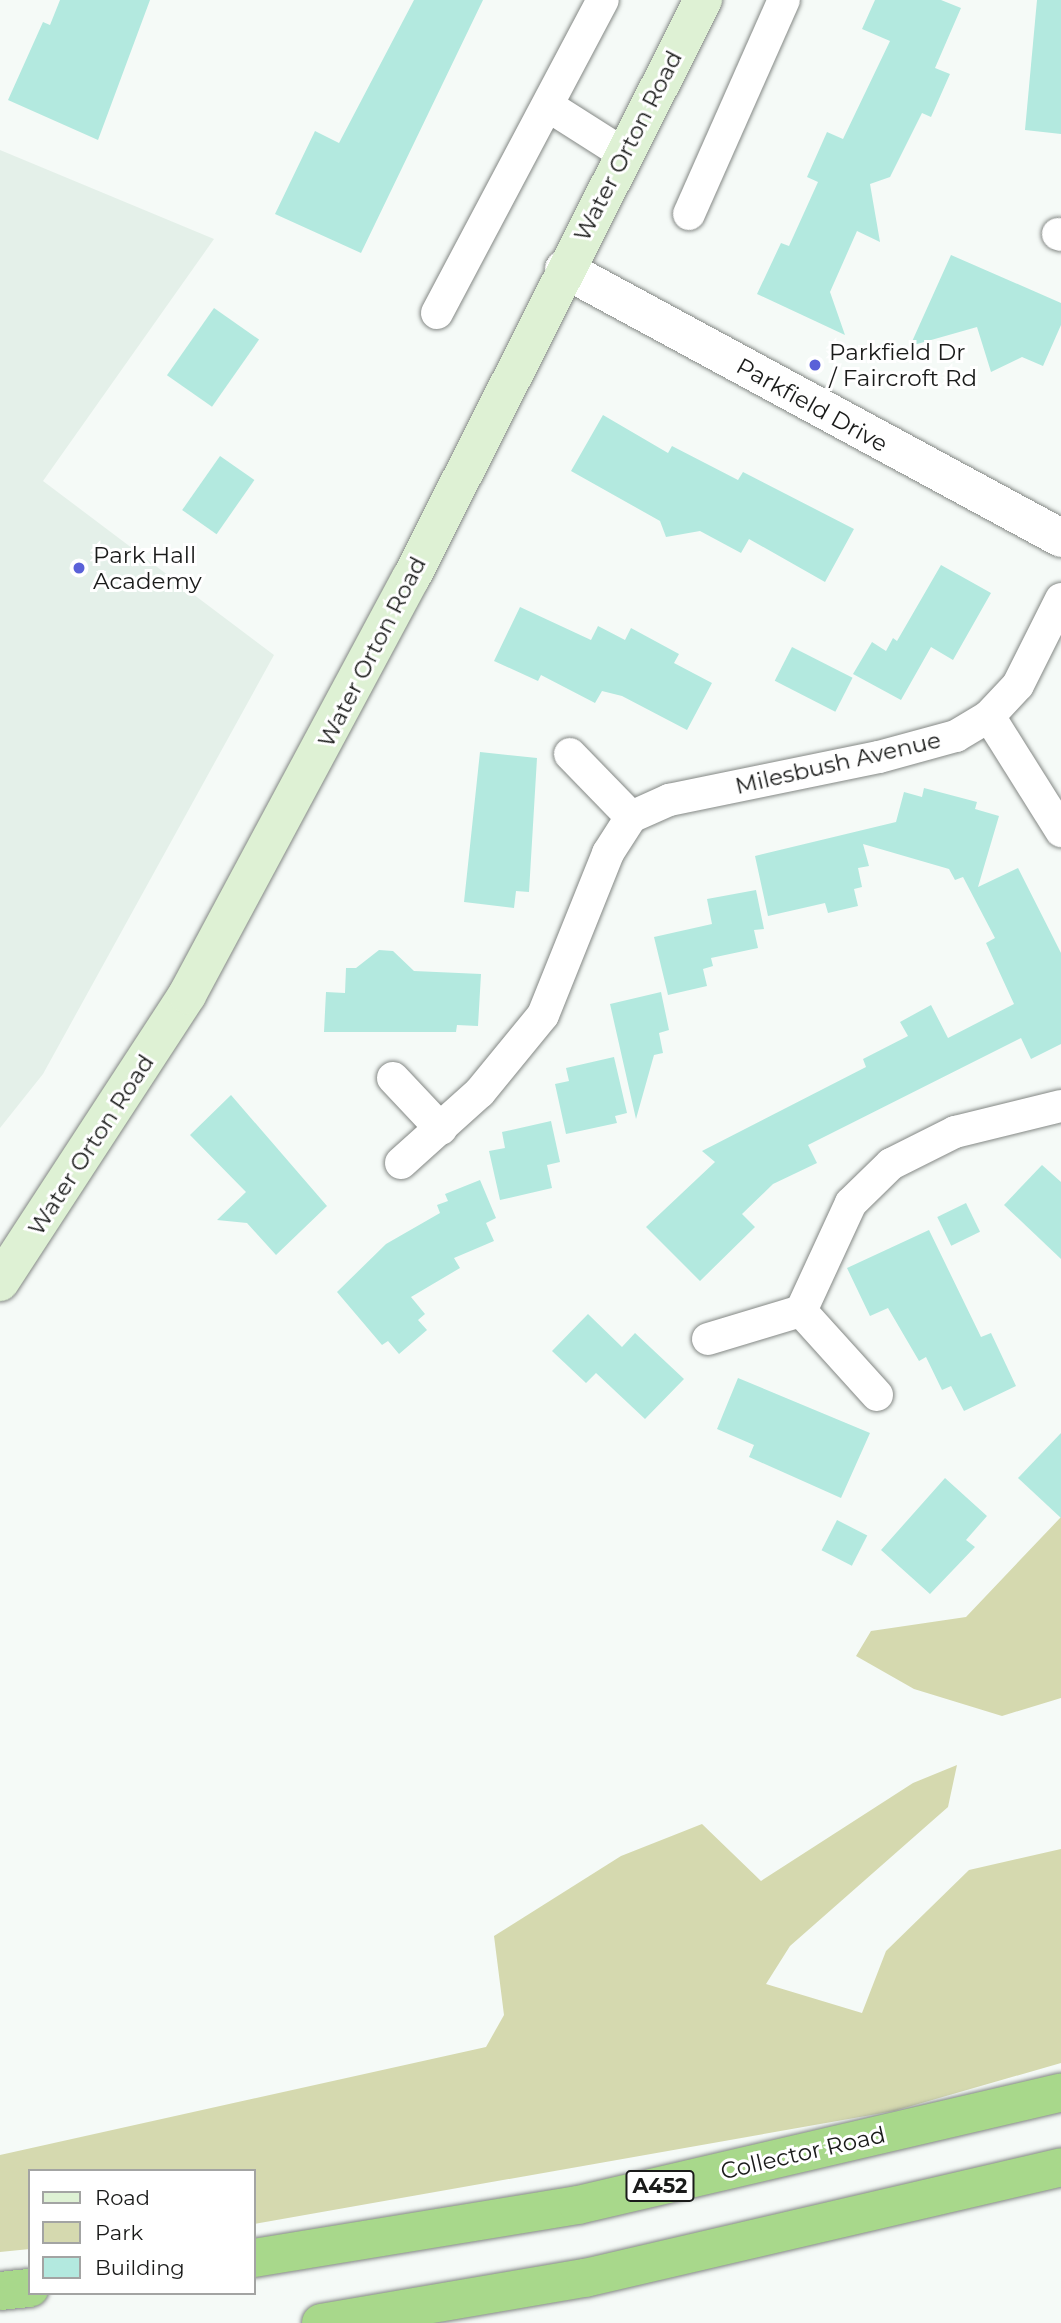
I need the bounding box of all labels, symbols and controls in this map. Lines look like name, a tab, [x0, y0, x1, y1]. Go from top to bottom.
street label: Water Orton Road	[568, 46, 688, 246]
place label: Parkfield Dr / Faircroft Rd	[829, 338, 977, 392]
street label: Parkfield Drive	[732, 352, 892, 458]
marker: Parkfield Dr / Faircroft Rd	[807, 357, 823, 373]
place label: Park Hall Academy	[93, 541, 202, 595]
street label: Water Orton Road	[312, 552, 432, 752]
marker: Park Hall Academy	[71, 560, 87, 576]
street label: Milesbush Avenue	[733, 726, 943, 800]
street label: Water Orton Road	[22, 1050, 160, 1240]
street label: Collector Road	[718, 2121, 888, 2185]
road number: A452	[625, 2168, 695, 2204]
legend	[28, 2169, 256, 2295]
text: Road	[95, 2185, 150, 2210]
text: Park	[95, 2220, 143, 2245]
text: Building	[95, 2255, 185, 2280]

